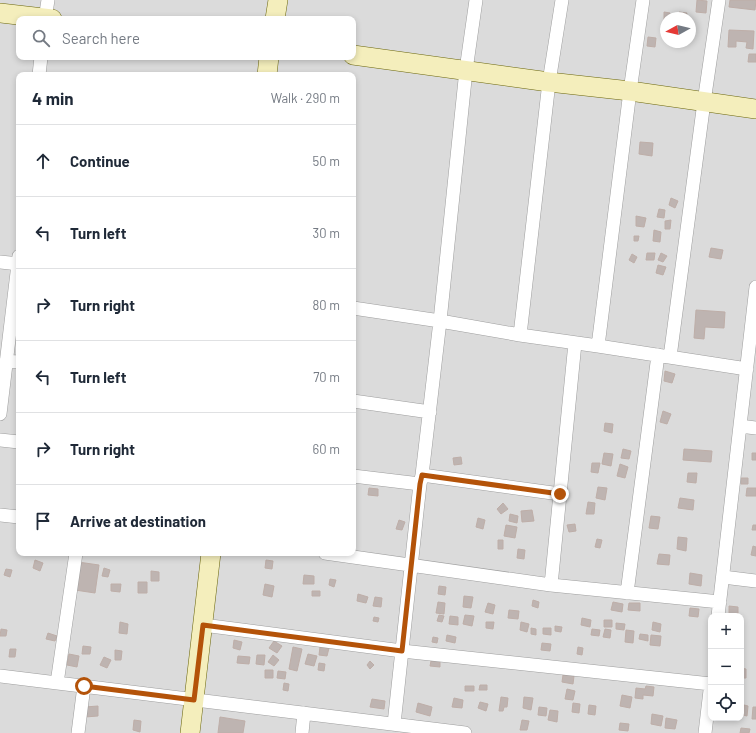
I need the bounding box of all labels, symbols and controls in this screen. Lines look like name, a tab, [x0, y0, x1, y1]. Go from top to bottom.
north arrow	[660, 12, 696, 48]
search box	[16, 16, 356, 60]
icon: search	[30, 27, 52, 49]
text: Search here	[62, 29, 140, 47]
text: 4 min	[32, 88, 74, 108]
text: Walk · 290 m	[271, 90, 340, 106]
icon: ahead	[32, 150, 54, 172]
text: Continue	[70, 152, 130, 170]
text: 50 m	[313, 153, 340, 169]
icon: left	[32, 222, 54, 244]
text: Turn left	[70, 224, 126, 242]
text: 30 m	[313, 225, 340, 241]
icon: right	[32, 294, 54, 316]
text: Turn right	[70, 296, 135, 314]
text: 80 m	[313, 297, 340, 313]
icon: left	[32, 366, 54, 388]
text: Turn left	[70, 368, 126, 386]
text: 70 m	[313, 369, 340, 385]
icon: right	[32, 438, 54, 460]
text: Turn right	[70, 440, 135, 458]
text: 60 m	[313, 441, 340, 457]
route end	[551, 485, 569, 503]
icon: arrive	[32, 510, 54, 532]
text: Arrive at destination	[70, 512, 206, 530]
map controls	[708, 613, 744, 721]
button: +	[708, 613, 744, 649]
button: −	[708, 649, 744, 685]
route start	[75, 677, 93, 695]
button: locate	[708, 685, 744, 721]

